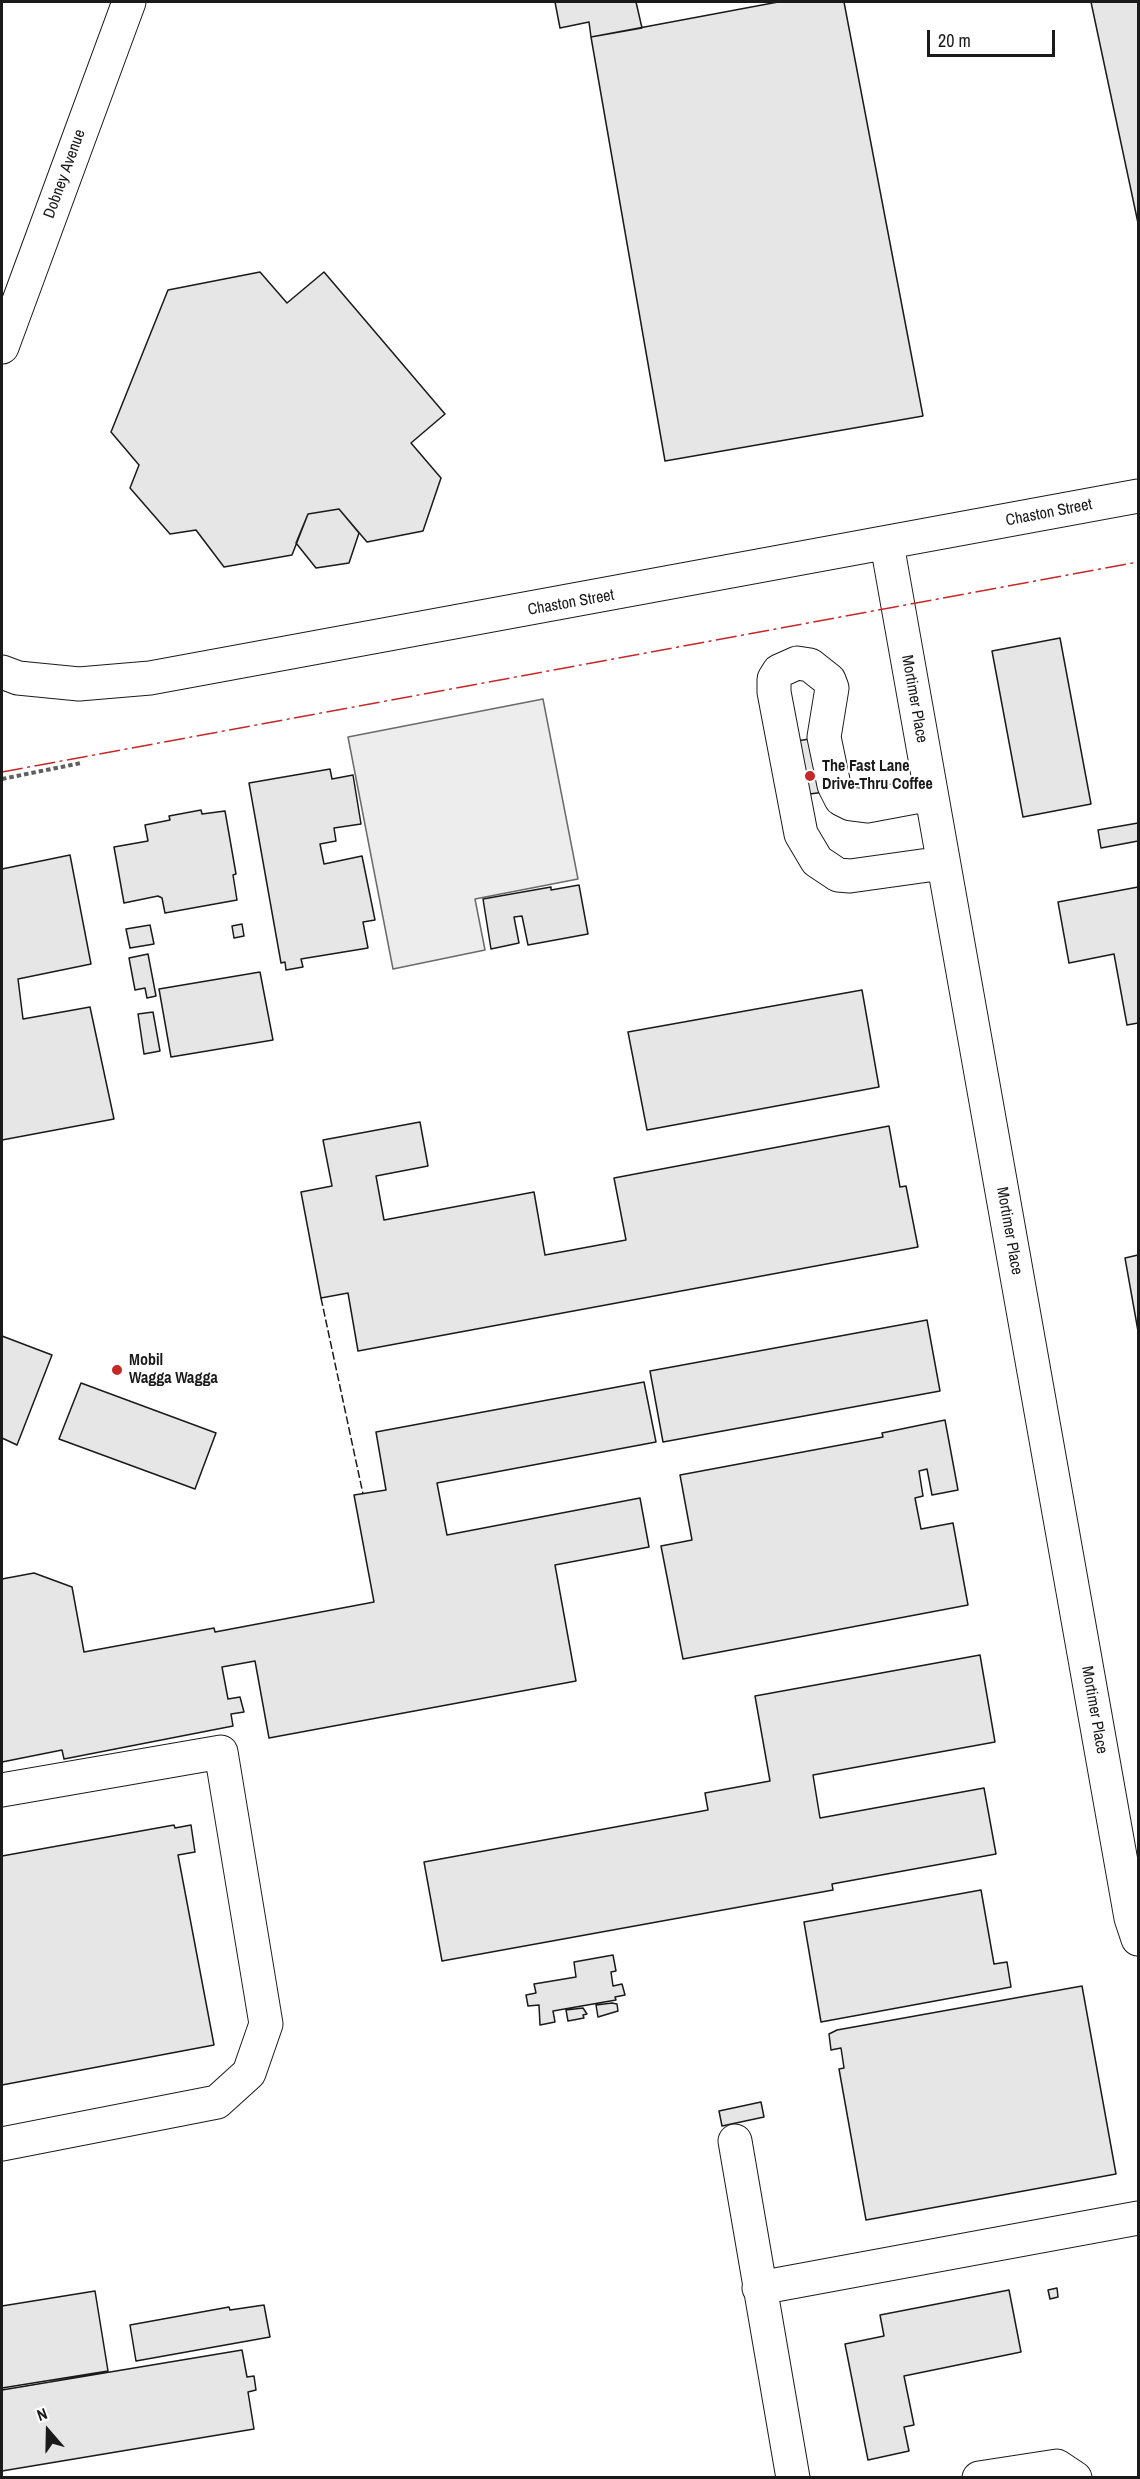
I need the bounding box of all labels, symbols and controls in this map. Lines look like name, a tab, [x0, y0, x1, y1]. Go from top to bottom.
scale bar	[930, 18, 1058, 56]
text: 20 m	[938, 28, 971, 53]
street label: Dobney Avenue	[40, 127, 90, 221]
street label: Chaston Street	[1004, 495, 1094, 531]
street label: Chaston Street	[526, 586, 616, 620]
street label: Mortimer Place	[897, 654, 931, 744]
place label: The Fast Lane Drive-Thru Coffee	[822, 757, 933, 795]
marker: The Fast Lane Drive-Thru Coffee	[803, 769, 817, 783]
street label: Mortimer Place	[992, 1186, 1026, 1276]
place label: Mobil Wagga Wagga	[129, 1351, 218, 1389]
marker: Mobil Wagga Wagga	[110, 1363, 124, 1377]
street label: Mortimer Place	[1077, 1665, 1111, 1755]
north arrow	[18, 2401, 78, 2461]
text: N	[34, 2402, 50, 2426]

